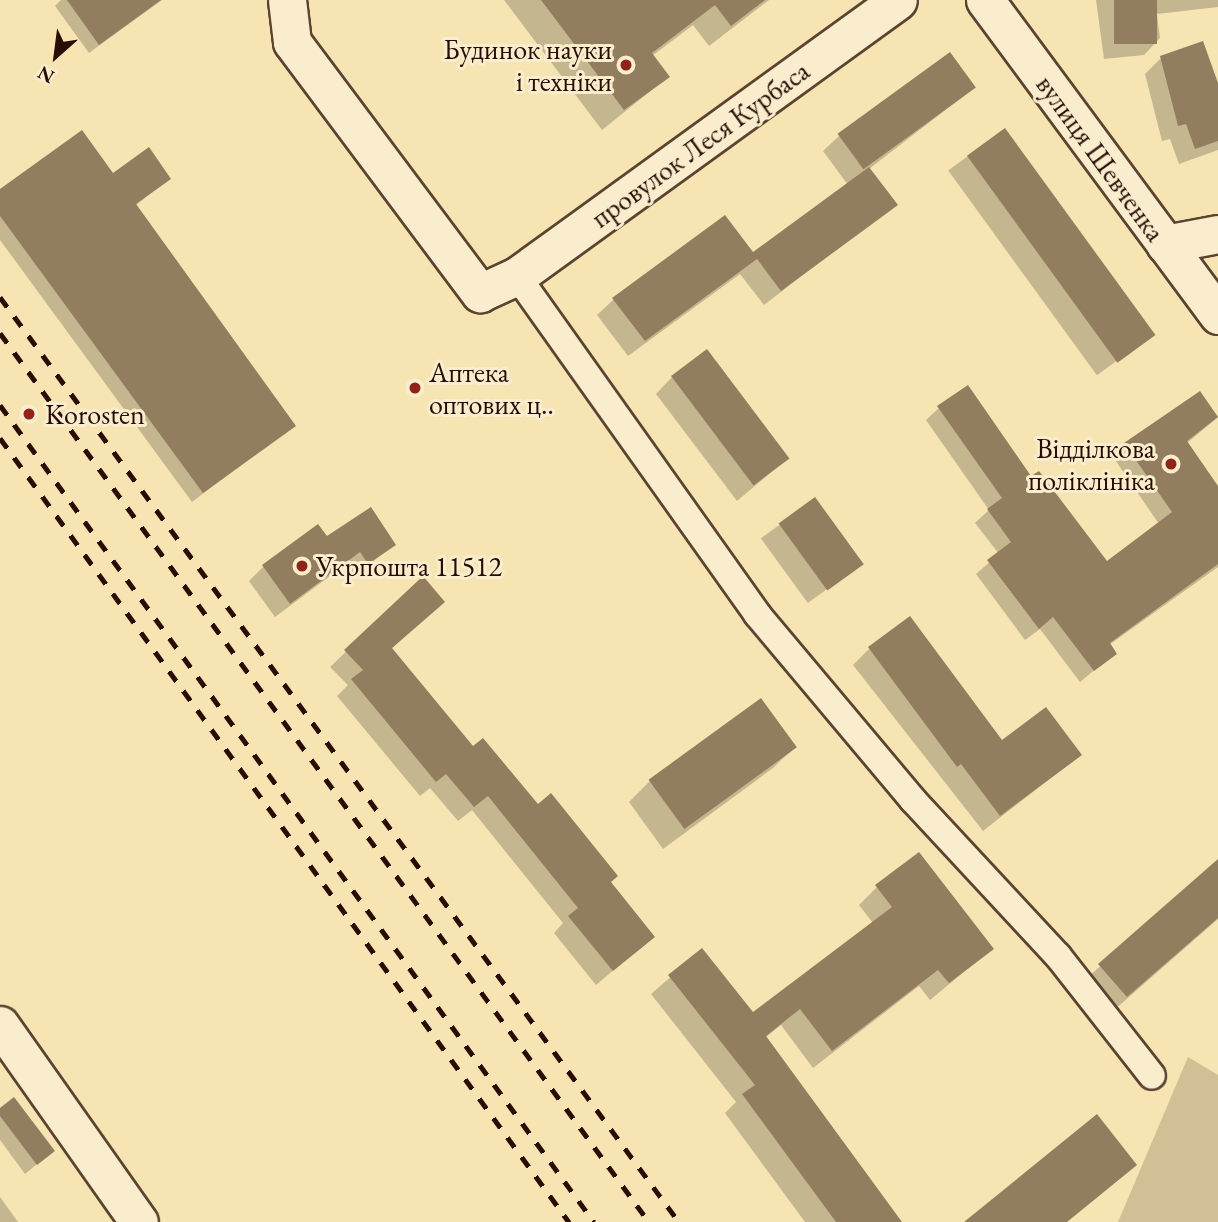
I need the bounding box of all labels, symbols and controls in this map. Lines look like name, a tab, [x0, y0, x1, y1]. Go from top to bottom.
north arrow	[21, 21, 91, 91]
place label: Будинок науки і техніки	[443, 32, 612, 98]
street label: провулок Леся Курбаса	[584, 53, 816, 235]
marker: Будинок науки і техніки	[618, 57, 634, 73]
text: N	[33, 60, 59, 90]
street label: вулиця Шевченка	[1029, 68, 1173, 248]
place label: Аптека оптових ц‥	[429, 355, 554, 421]
marker: Аптека оптових ц‥	[407, 380, 423, 396]
place label: Korosten	[45, 397, 145, 431]
marker: Korosten	[19, 404, 39, 424]
place label: Відділкова поліклініка	[1028, 431, 1155, 497]
marker: Відділкова поліклініка	[1161, 454, 1181, 474]
place label: Укрпошта 11512	[316, 549, 502, 583]
marker: Укрпошта 11512	[294, 558, 310, 574]

